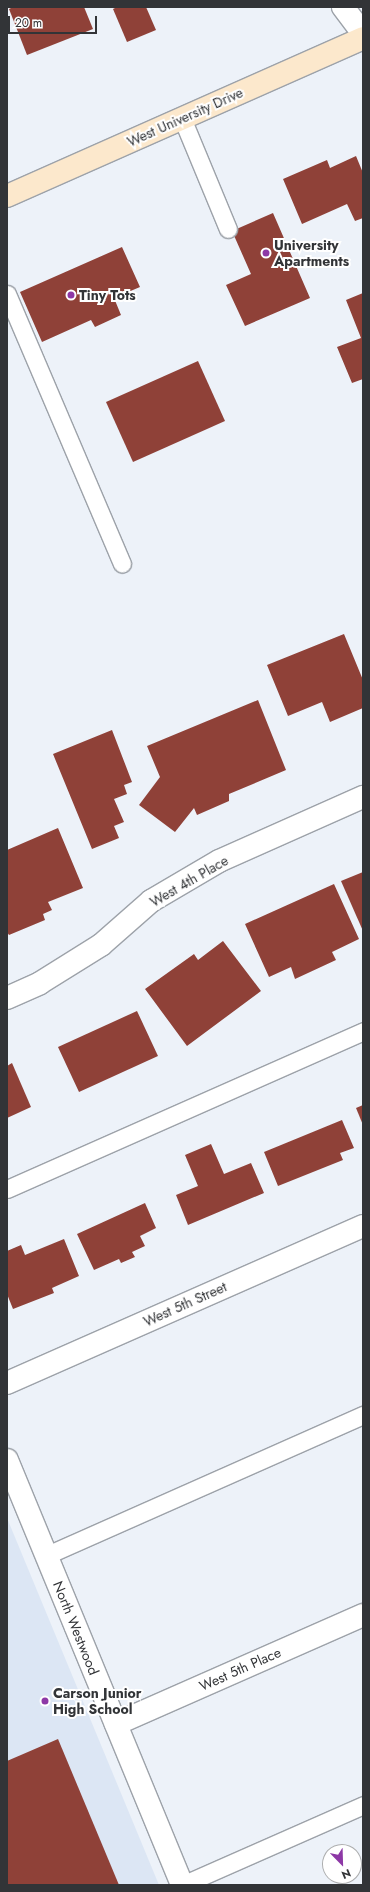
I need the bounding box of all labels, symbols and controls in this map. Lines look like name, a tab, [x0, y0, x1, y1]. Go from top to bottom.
scale bar	[10, 8, 99, 34]
text: 20 m	[15, 14, 42, 32]
street label: West University Drive	[124, 84, 246, 150]
place label: University Apartments	[274, 237, 349, 270]
marker: University Apartments	[261, 248, 271, 258]
place label: Tiny Tots	[79, 287, 136, 303]
marker: Tiny Tots	[66, 290, 76, 300]
street label: West 4th Place	[147, 852, 231, 910]
street label: West 5th Street	[141, 1278, 229, 1330]
street label: North Westwood	[50, 1579, 102, 1677]
street label: West 5th Place	[197, 1644, 283, 1694]
place label: Carson Junior High School	[53, 1685, 142, 1718]
marker: Carson Junior High School	[40, 1696, 50, 1706]
north arrow	[322, 1844, 362, 1884]
text: N	[339, 1865, 353, 1883]

